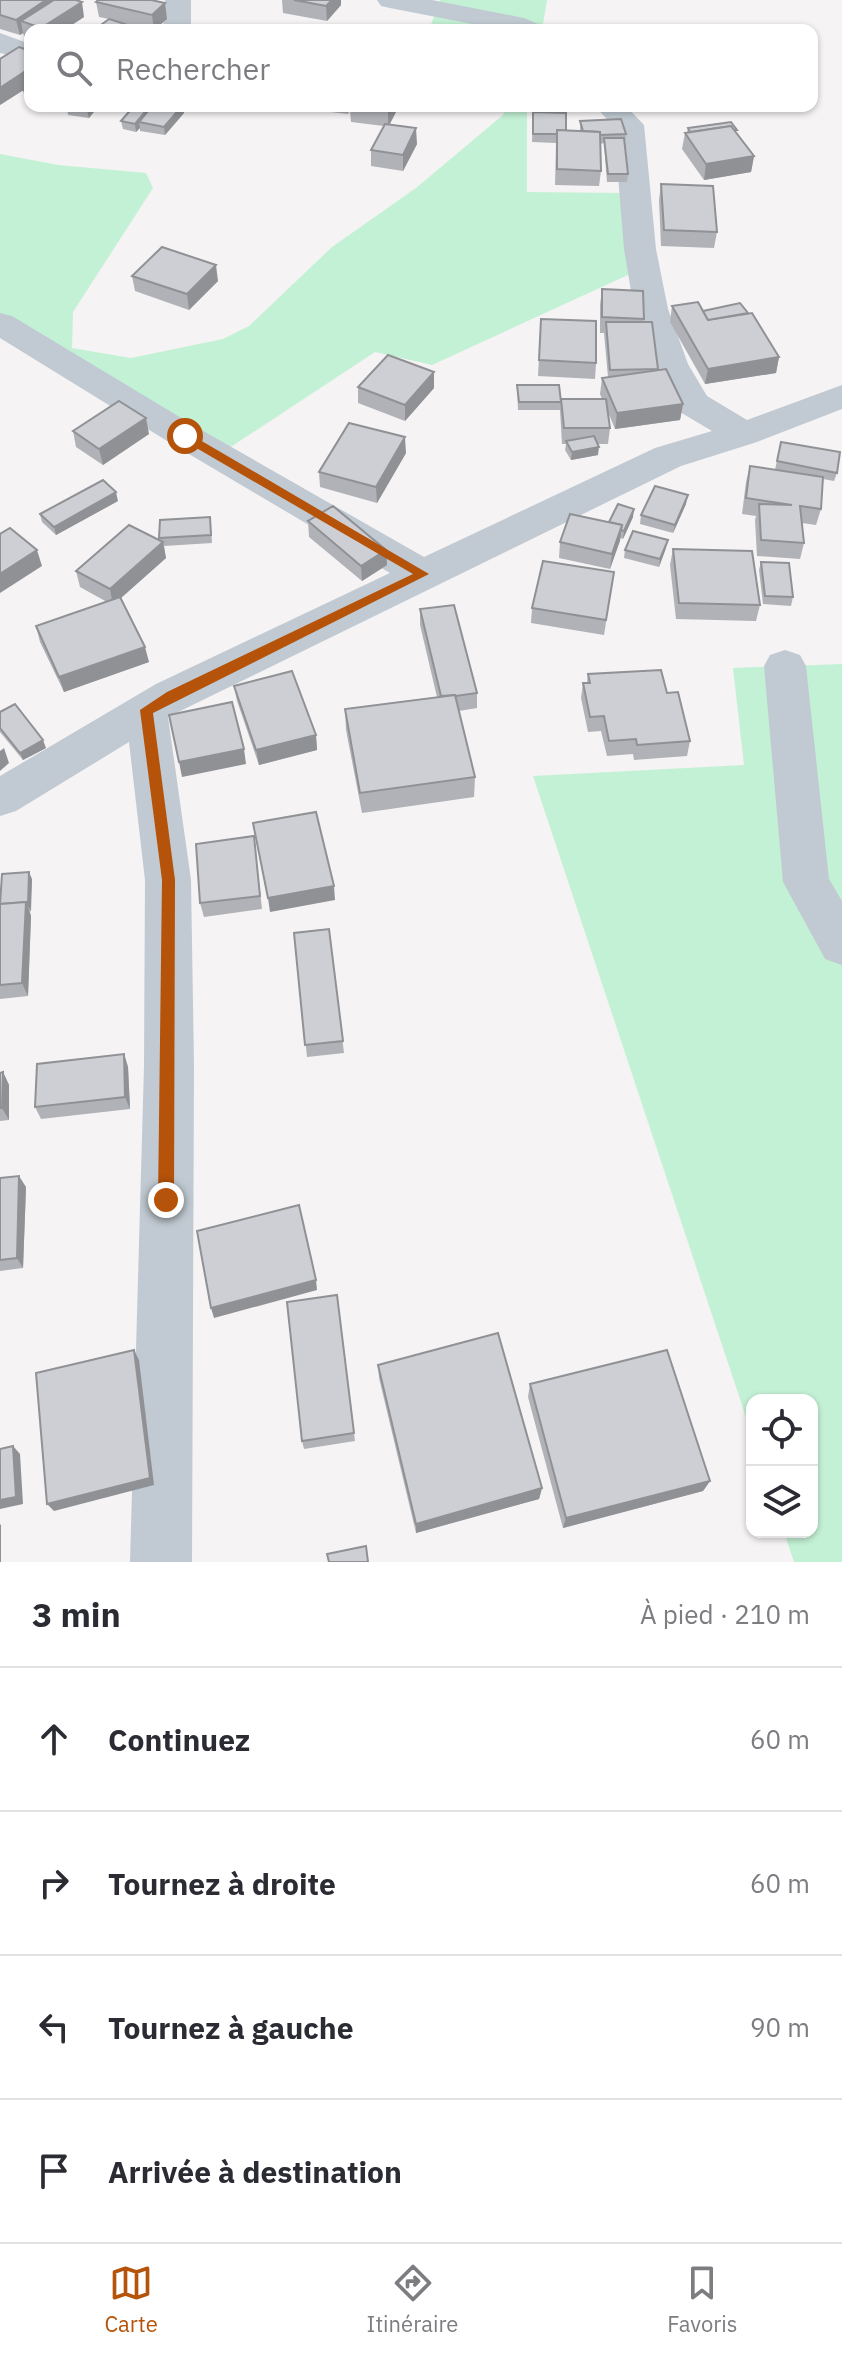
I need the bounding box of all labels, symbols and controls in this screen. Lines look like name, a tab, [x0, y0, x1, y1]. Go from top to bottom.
search box	[24, 24, 818, 112]
icon: search	[52, 46, 96, 90]
text: Rechercher	[116, 49, 270, 88]
route start	[167, 418, 203, 454]
route end	[148, 1182, 184, 1218]
map controls	[746, 1394, 818, 1538]
button: locate	[746, 1394, 818, 1466]
button: layers	[746, 1466, 818, 1538]
text: 3 min	[32, 1592, 121, 1636]
text: À pied · 210 m	[640, 1597, 810, 1631]
icon: ahead	[32, 1717, 76, 1761]
text: Continuez	[108, 1720, 250, 1759]
text: 60 m	[750, 1722, 810, 1756]
icon: right	[32, 1861, 76, 1905]
text: Tournez à droite	[108, 1864, 336, 1903]
text: 60 m	[750, 1866, 810, 1900]
icon: left	[32, 2005, 76, 2049]
text: Tournez à gauche	[108, 2008, 354, 2047]
text: 90 m	[750, 2010, 810, 2044]
icon: arrive	[32, 2149, 76, 2193]
text: Arrivée à destination	[108, 2152, 402, 2191]
tab: Carte	[104, 2261, 158, 2338]
tab: Itinéraire	[367, 2261, 458, 2338]
tab: Favoris	[667, 2261, 738, 2338]

